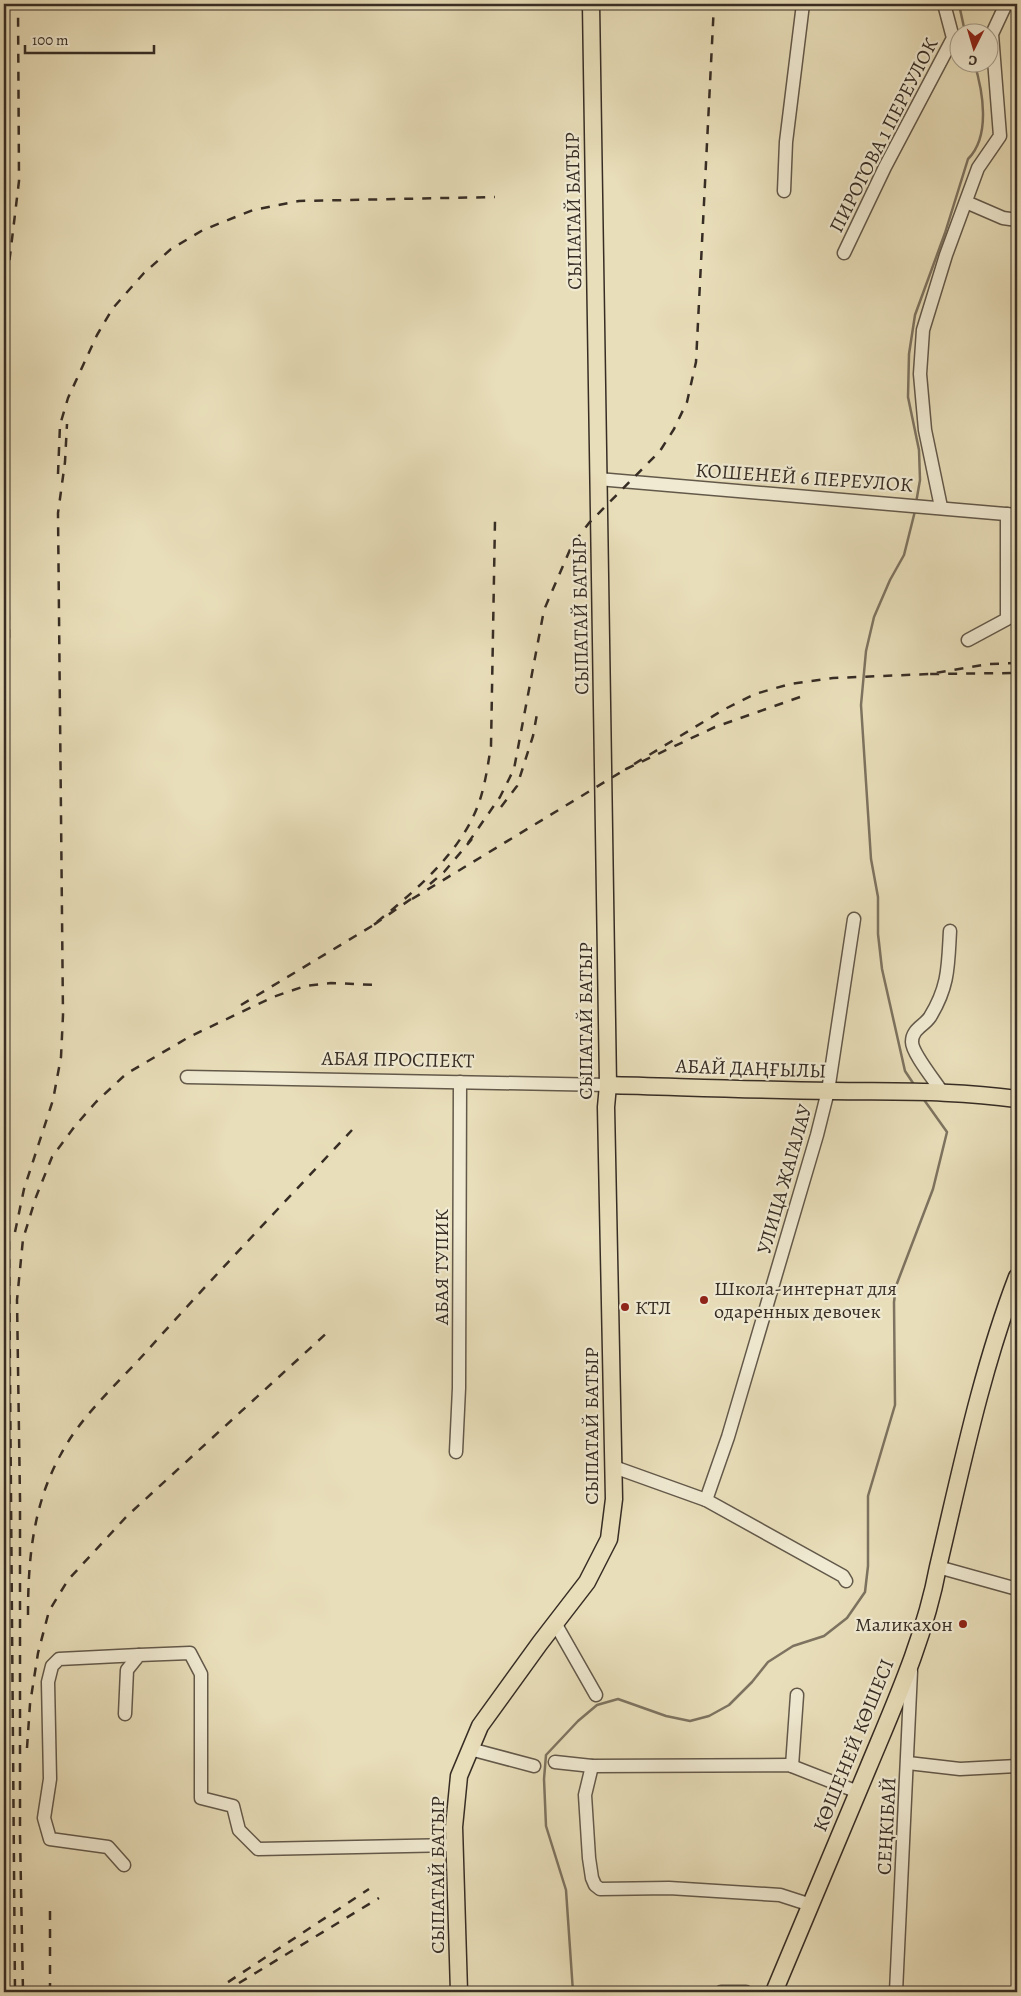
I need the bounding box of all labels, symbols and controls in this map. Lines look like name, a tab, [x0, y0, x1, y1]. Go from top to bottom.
scale bar	[25, 22, 154, 54]
north arrow	[948, 22, 998, 72]
text: 100 m	[32, 30, 69, 50]
street label: ПИРОГОВА 1 ПЕРЕУЛОК	[823, 33, 944, 237]
text: С	[967, 51, 978, 70]
street label: СЫПАТАЙ БАТЫР	[559, 132, 588, 290]
street label: КОШЕНЕЙ 6 ПЕРЕУЛОК	[694, 456, 914, 499]
street label: СЫПАТАЙ БАТЫР	[566, 537, 595, 695]
street label: СЫПАТАЙ БАТЫР	[572, 942, 599, 1100]
street label: АБАЯ ПРОСПЕКТ	[320, 1045, 475, 1074]
street label: АБАЙ ДАҢҒЫЛЫ	[674, 1052, 827, 1085]
street label: УЛИЦА ЖАГАЛАУ	[750, 1101, 819, 1257]
street label: АБАЯ ТУПИК	[428, 1209, 455, 1326]
place label: Школа-интернат для одаренных девочек	[714, 1275, 897, 1325]
place label: КТЛ	[635, 1294, 671, 1321]
marker: Школа-интернат для одаренных девочек	[698, 1294, 710, 1306]
marker: КТЛ	[619, 1301, 631, 1313]
street label: СЫПАТАЙ БАТЫР	[578, 1347, 605, 1505]
place label: Маликахон	[855, 1611, 953, 1638]
marker: Маликахон	[957, 1618, 969, 1630]
street label: КӨШЕНЕЙ КӨШЕСІ	[806, 1655, 900, 1836]
street label: СЕҢКІБАЙ	[870, 1777, 903, 1876]
street label: СЫПАТАЙ БАТЫР	[424, 1796, 451, 1954]

